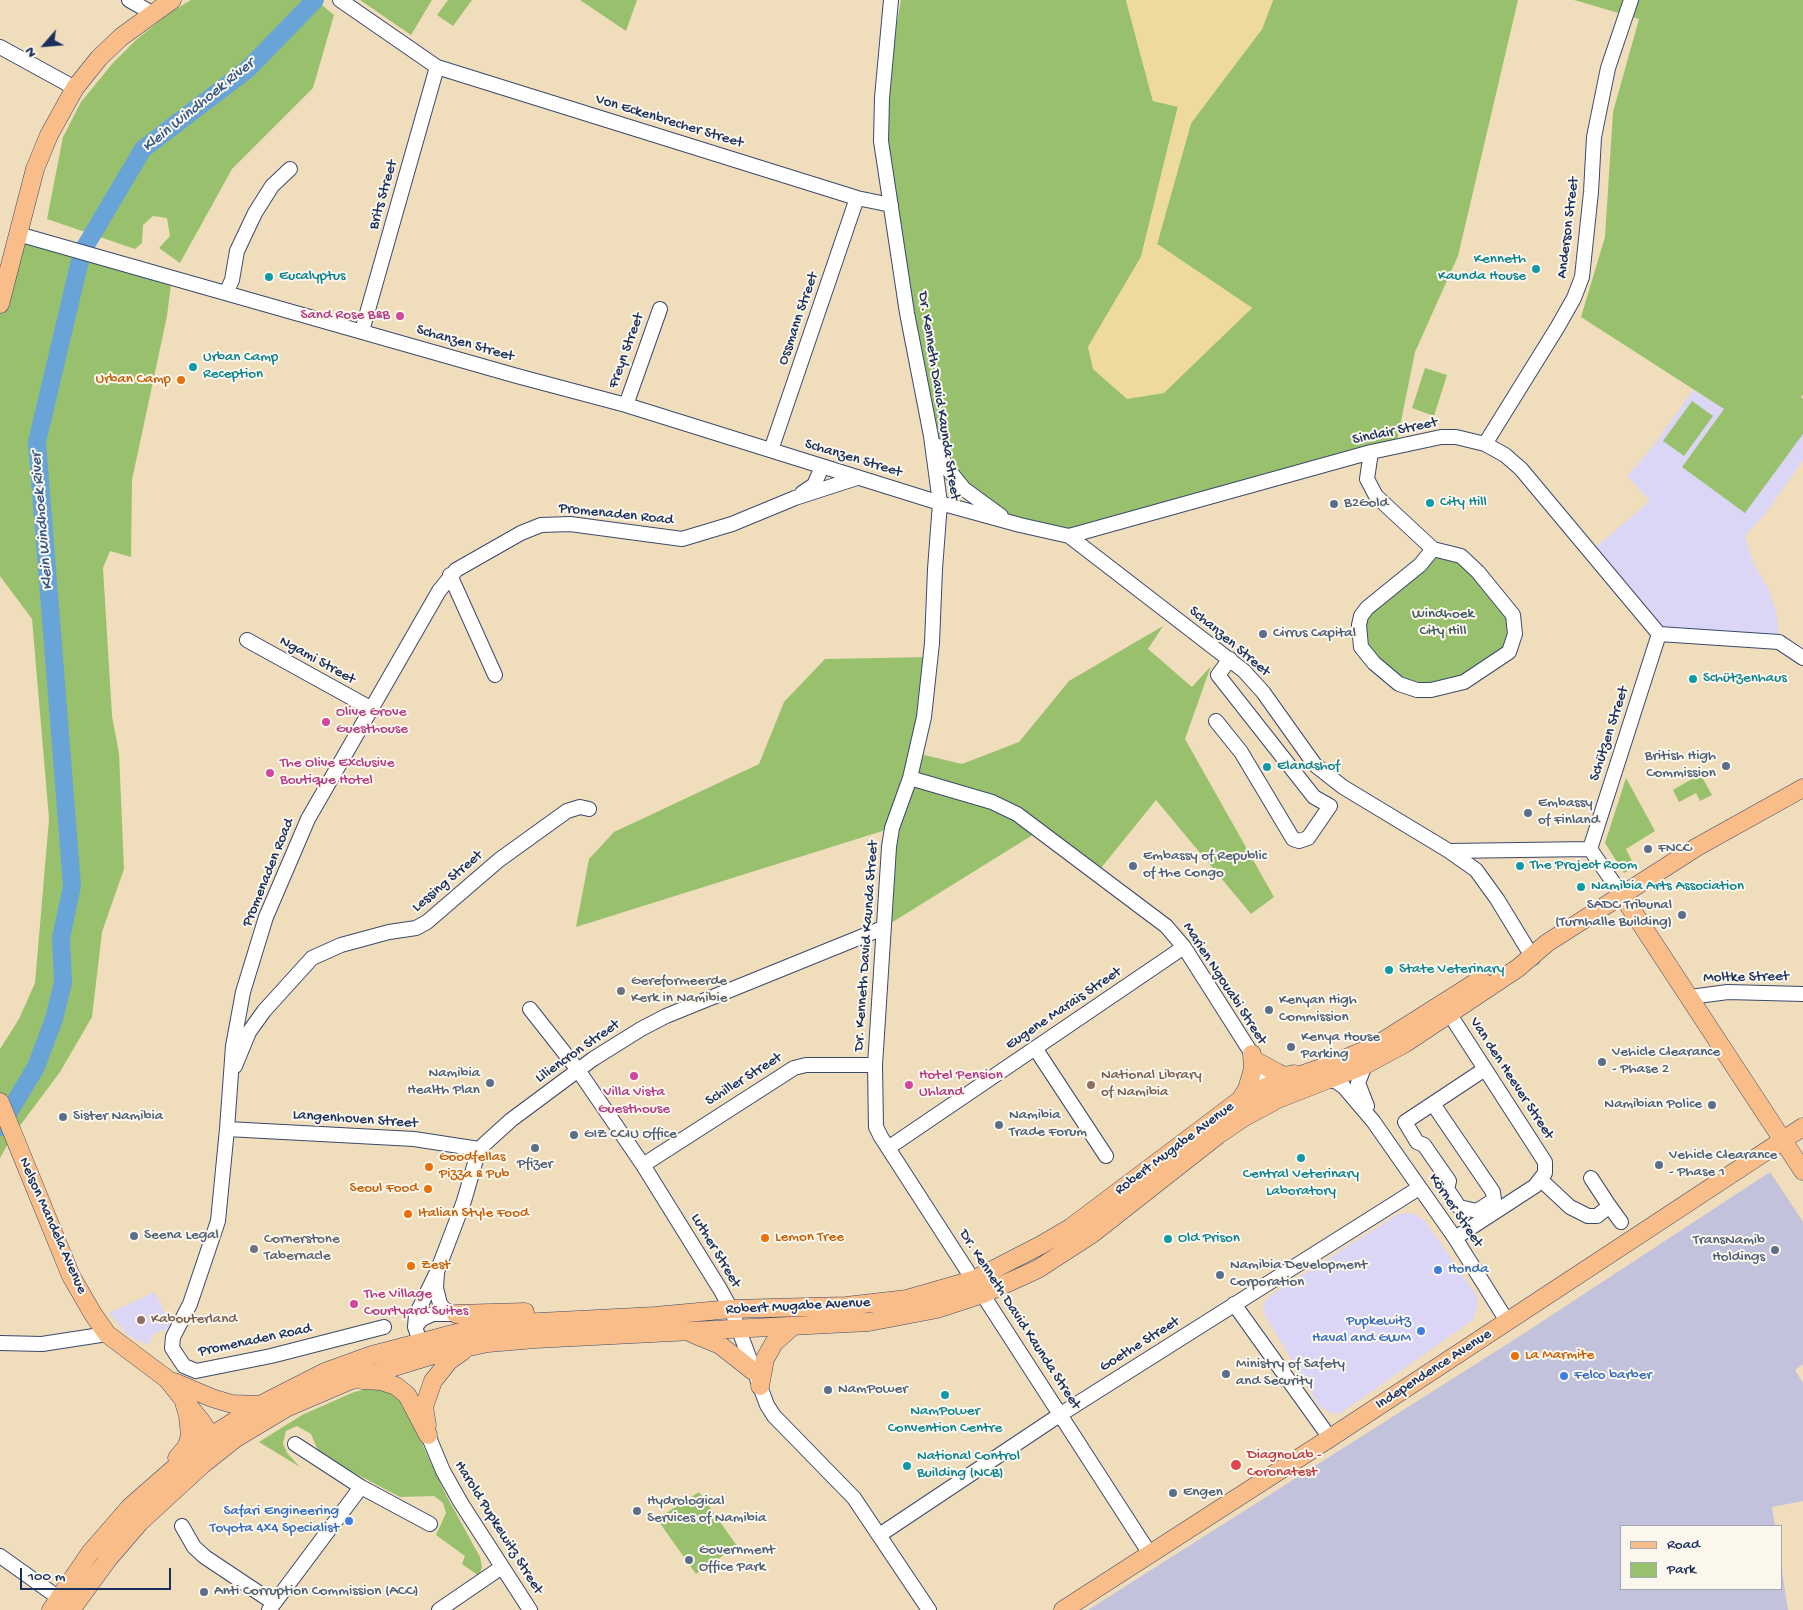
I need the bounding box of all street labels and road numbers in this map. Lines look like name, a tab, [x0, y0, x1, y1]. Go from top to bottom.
street label: Von Eckenbrecher Street	[593, 91, 745, 153]
street label: Brits Street	[366, 158, 402, 232]
street label: Anderson Street	[1554, 176, 1584, 280]
street label: Ossmann Street	[775, 270, 823, 368]
street label: Dr. Kenneth David Kaunda Street	[913, 290, 963, 502]
street label: Freyn Street	[605, 311, 649, 391]
street label: Schanzen Street	[414, 321, 516, 367]
street label: Sinclair Street	[1351, 414, 1439, 450]
street label: Schanzen Street	[802, 436, 904, 482]
street label: Promenaden Road	[558, 500, 674, 530]
street label: Schanzen Street	[1185, 603, 1273, 681]
street label: Ngami Street	[276, 633, 358, 689]
street label: Schützen Street	[1586, 684, 1634, 784]
street label: Promenaden Road	[239, 816, 299, 930]
street label: Dr. Kenneth David Kaunda Street	[851, 840, 883, 1052]
street label: Lessing Street	[409, 847, 487, 917]
street label: Marien Ngouabi Street	[1178, 920, 1270, 1048]
street label: Eugene Marais Street	[1003, 964, 1125, 1054]
street label: Moltke Street	[1703, 968, 1789, 988]
street label: Van den Heever Street	[1465, 1015, 1557, 1143]
street label: Liliencron Street	[532, 1016, 624, 1088]
street label: Schiller Street	[703, 1049, 785, 1111]
street label: Robert Mugabe Avenue	[1112, 1098, 1238, 1200]
street label: Langenhoven Street	[292, 1107, 418, 1133]
street label: Nelson Mandela Avenue	[14, 1155, 90, 1297]
street label: Körner Street	[1424, 1171, 1486, 1251]
street label: Luther Street	[686, 1211, 744, 1291]
street label: Dr. Kenneth David Kaunda Street	[954, 1227, 1084, 1413]
street label: Robert Mugabe Avenue	[725, 1294, 871, 1320]
street label: Goethe Street	[1097, 1313, 1183, 1377]
street label: Promenaden Road	[197, 1320, 313, 1362]
street label: Independence Avenue	[1373, 1326, 1495, 1414]
street label: Harold Pupkewitz Street	[450, 1458, 546, 1598]

